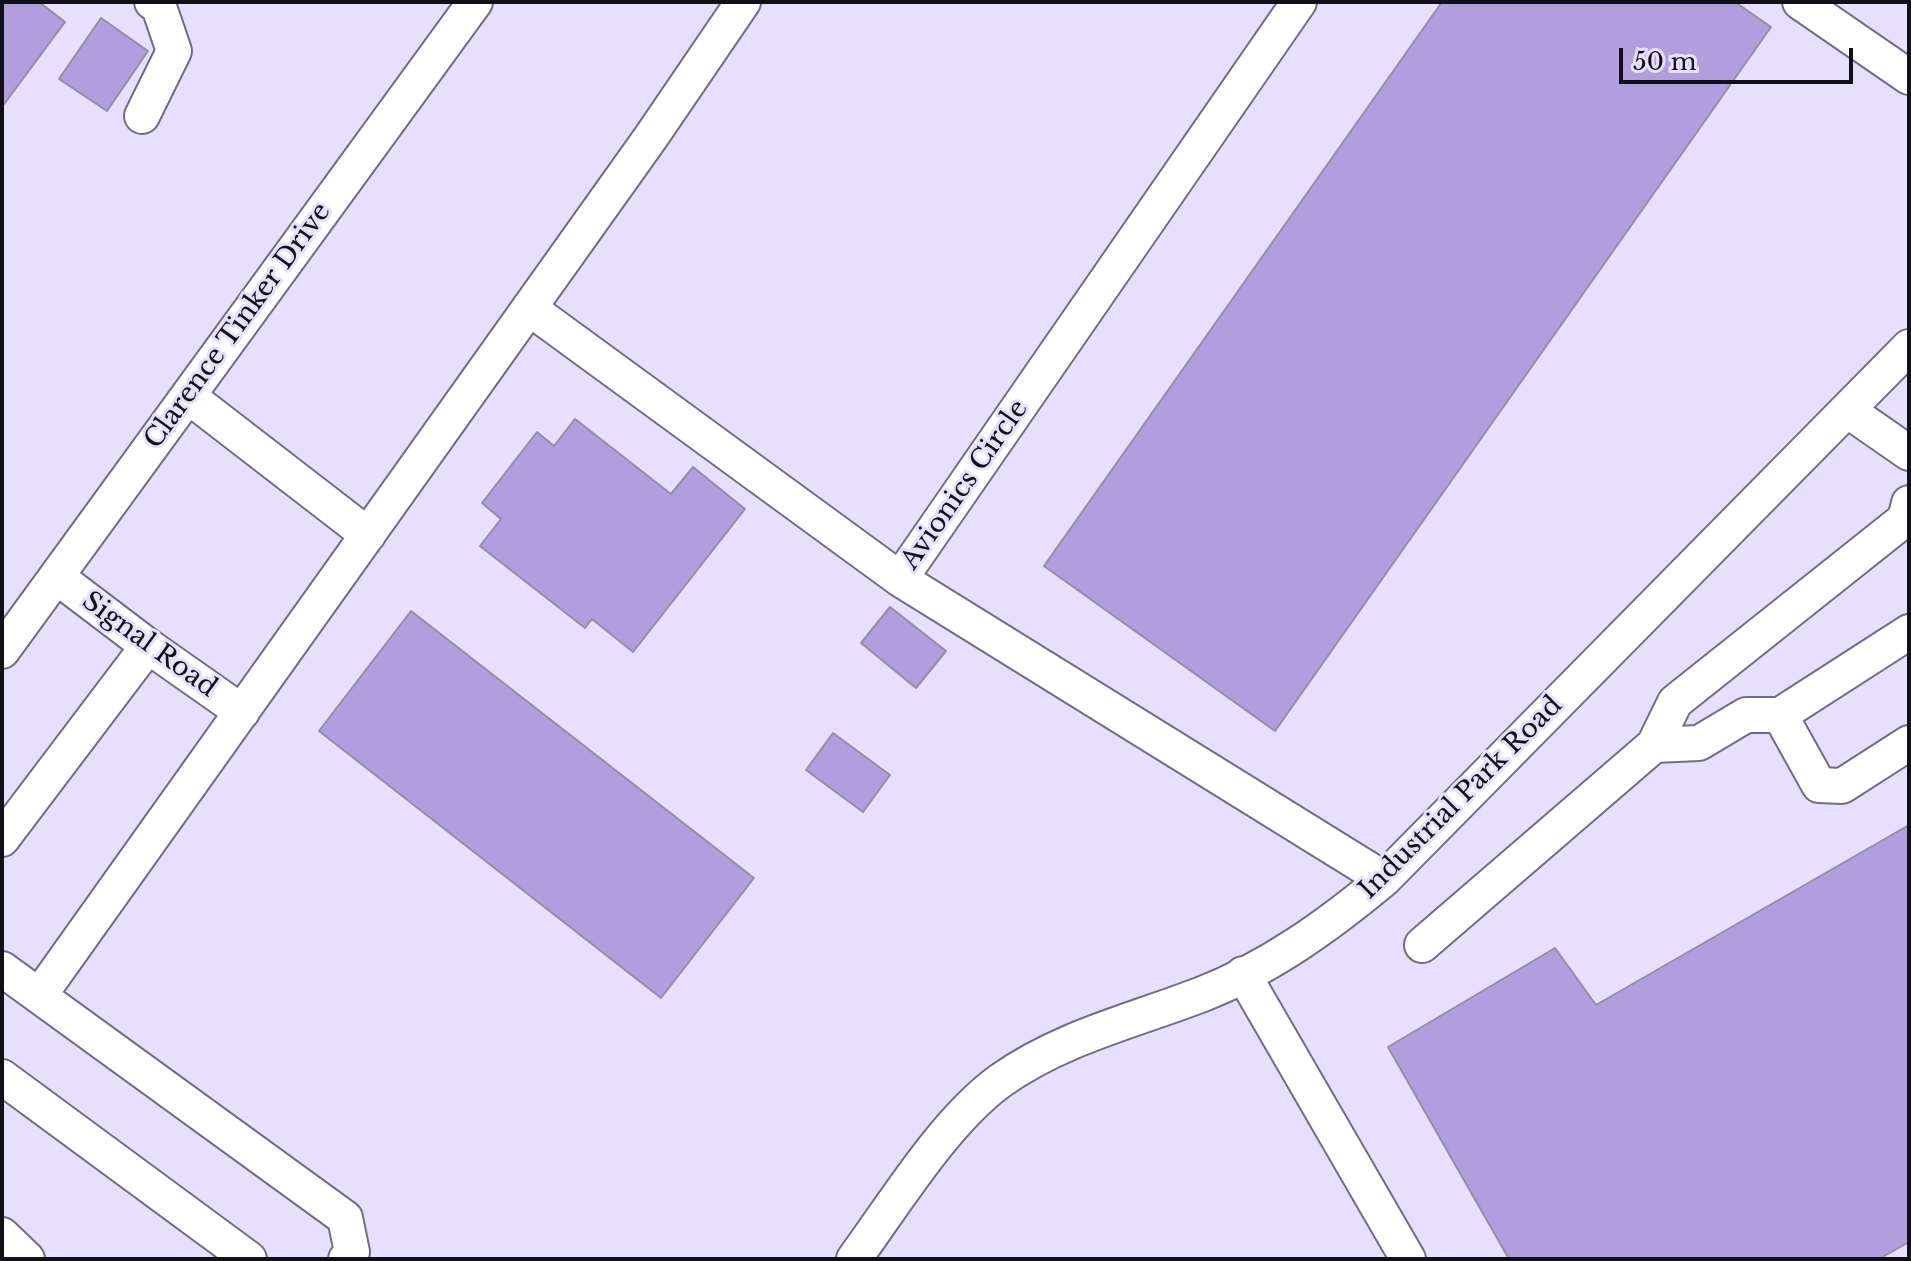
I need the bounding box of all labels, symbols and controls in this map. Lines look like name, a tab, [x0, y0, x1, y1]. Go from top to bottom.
scale bar	[1623, 32, 1857, 82]
text: 50 m	[1633, 47, 1696, 76]
street label: Clarence Tinker Drive	[138, 197, 338, 455]
street label: Avionics Circle	[895, 394, 1035, 576]
street label: Signal Road	[76, 586, 222, 704]
street label: Industrial Park Road	[1353, 690, 1569, 906]

